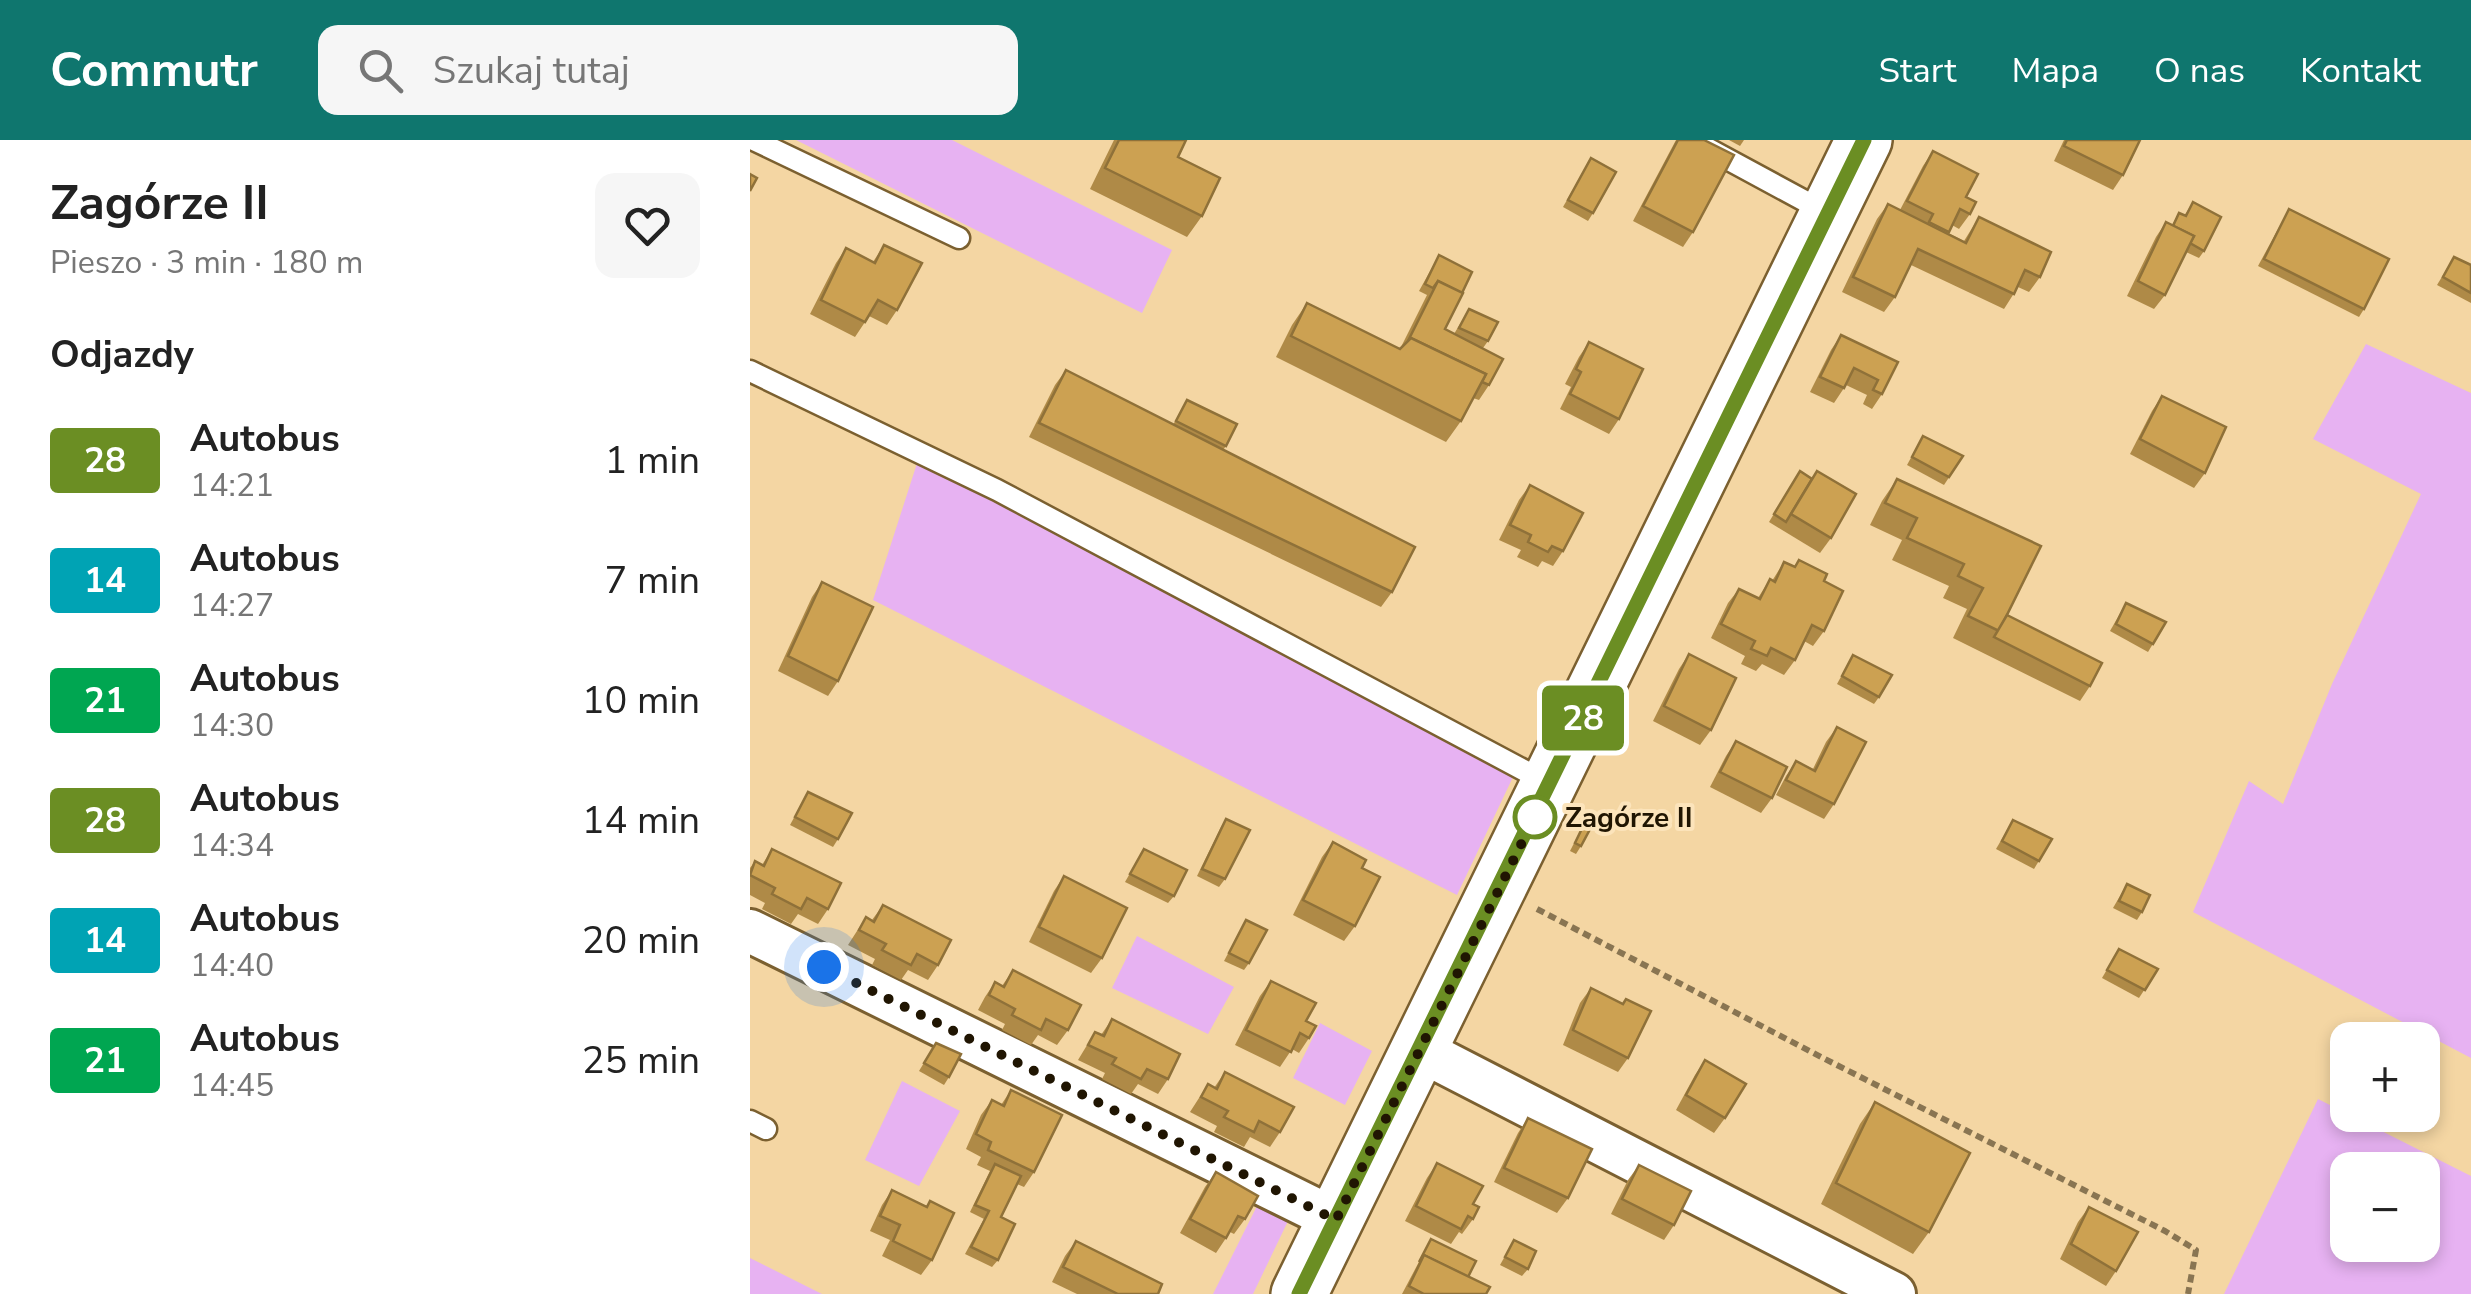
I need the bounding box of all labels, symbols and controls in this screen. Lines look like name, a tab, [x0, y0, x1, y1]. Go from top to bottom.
search box	[318, 25, 1018, 115]
text: Commutr	[50, 37, 258, 103]
icon: search	[353, 43, 408, 98]
text: Szukaj tutaj	[433, 45, 630, 96]
text: Start	[1879, 47, 1957, 94]
text: Mapa	[2012, 47, 2099, 94]
text: O nas	[2154, 47, 2245, 94]
text: Kontakt	[2300, 47, 2421, 94]
text: Zagórze II	[50, 170, 269, 236]
button: heart	[595, 173, 700, 278]
text: Pieszo · 3 min · 180 m	[50, 241, 363, 284]
text: Odjazdy	[50, 329, 194, 380]
text: Autobus	[190, 413, 340, 464]
text: 1 min	[605, 435, 700, 486]
text: 28	[84, 437, 126, 484]
text: 14:21	[190, 464, 274, 507]
text: Autobus	[190, 533, 340, 584]
text: 7 min	[605, 555, 700, 606]
text: 14	[84, 557, 126, 604]
text: 14:27	[190, 584, 274, 627]
text: Autobus	[190, 653, 340, 704]
text: 10 min	[582, 675, 700, 726]
text: 21	[84, 677, 126, 724]
line badge: 28	[1538, 686, 1628, 750]
text: 28	[1562, 695, 1604, 742]
text: 14:30	[190, 704, 274, 747]
text: Autobus	[190, 773, 340, 824]
text: 14 min	[582, 795, 700, 846]
marker: Zagórze II	[1514, 796, 1556, 838]
text: 28	[84, 797, 126, 844]
place label: Zagórze II	[1565, 799, 1693, 837]
text: 14:34	[190, 824, 274, 867]
text: Autobus	[190, 893, 340, 944]
text: 20 min	[582, 915, 700, 966]
text: 14	[84, 917, 126, 964]
your location	[799, 942, 849, 992]
text: 14:40	[190, 944, 274, 987]
text: Autobus	[190, 1013, 340, 1064]
map controls	[2330, 1022, 2440, 1262]
button: +	[2330, 1022, 2440, 1132]
text: 25 min	[582, 1035, 700, 1086]
text: 21	[84, 1037, 126, 1084]
text: 14:45	[190, 1064, 274, 1107]
button: −	[2330, 1152, 2440, 1262]

